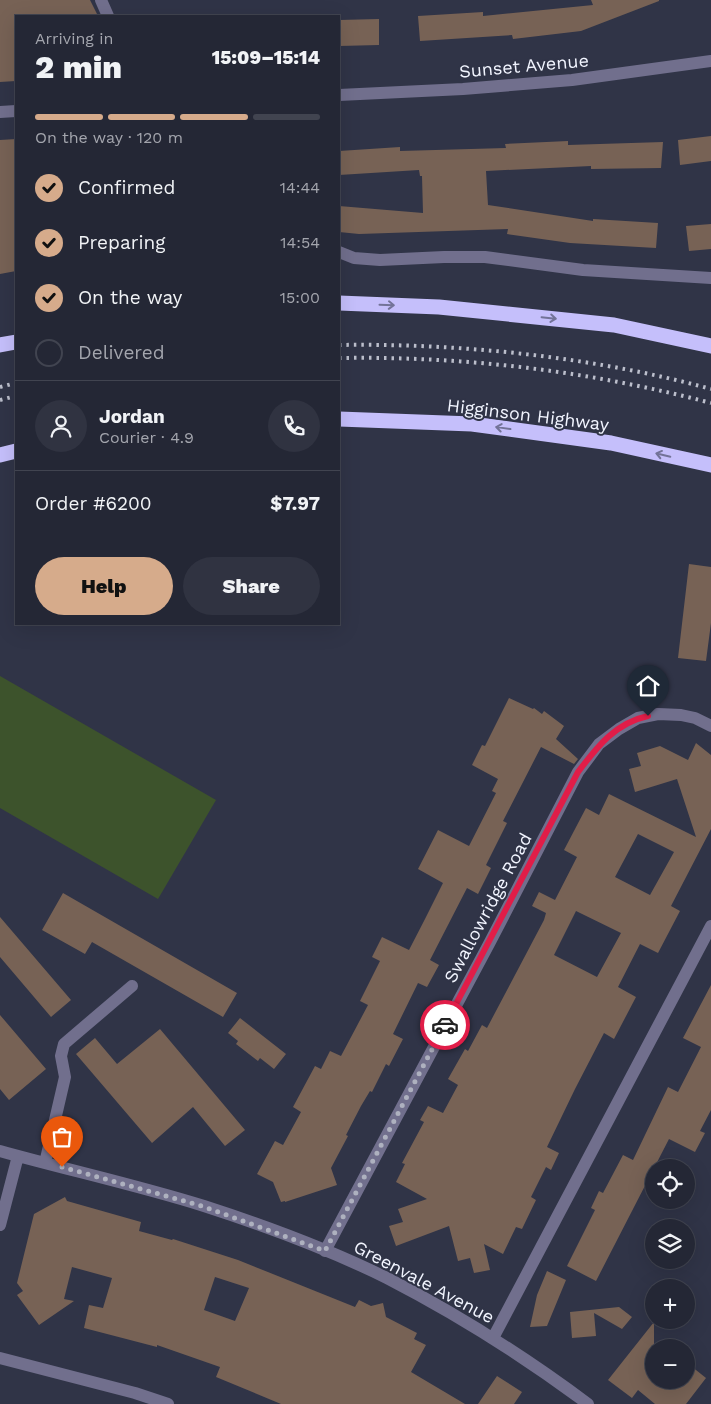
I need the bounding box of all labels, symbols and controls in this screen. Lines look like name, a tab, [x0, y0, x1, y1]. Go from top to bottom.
text: Arriving in	[35, 29, 113, 48]
text: 15:09–15:14	[212, 46, 320, 69]
text: 2 min	[35, 48, 122, 86]
street label: Sunset Avenue	[458, 49, 590, 82]
text: On the way · 120 m	[35, 128, 183, 147]
icon: check	[35, 174, 63, 202]
text: Confirmed	[78, 176, 175, 199]
text: 14:44	[280, 178, 320, 197]
icon: check	[35, 229, 63, 257]
text: Preparing	[78, 231, 165, 254]
text: 14:54	[280, 233, 320, 252]
icon: check	[35, 284, 63, 312]
text: On the way	[78, 286, 182, 309]
text: 15:00	[280, 288, 320, 307]
one-way arrow	[379, 300, 395, 309]
one-way arrow	[541, 313, 557, 323]
text: Delivered	[78, 341, 165, 364]
street label: Higginson Highway	[446, 394, 611, 435]
button: person	[35, 400, 87, 452]
button: phone	[268, 400, 320, 452]
text: Jordan	[99, 405, 165, 428]
one-way arrow	[496, 423, 512, 433]
text: Courier · 4.9	[99, 428, 194, 447]
one-way arrow	[656, 450, 672, 459]
text: Order #6200	[35, 492, 152, 515]
text: $7.97	[270, 492, 320, 515]
button: Help	[35, 557, 173, 615]
button: Share	[183, 557, 320, 615]
pin	[627, 665, 669, 716]
icon: home	[634, 672, 662, 700]
street label: Swallowridge Road	[439, 829, 536, 986]
courier	[420, 1000, 470, 1050]
icon: car	[431, 1011, 459, 1039]
pin	[41, 1116, 83, 1167]
icon: bag	[48, 1123, 76, 1151]
map controls	[645, 1159, 695, 1389]
button: locate	[645, 1159, 695, 1209]
button: layers	[645, 1219, 695, 1269]
street label: Greenvale Avenue	[350, 1236, 498, 1327]
button: +	[645, 1279, 695, 1329]
button: −	[645, 1339, 695, 1389]

